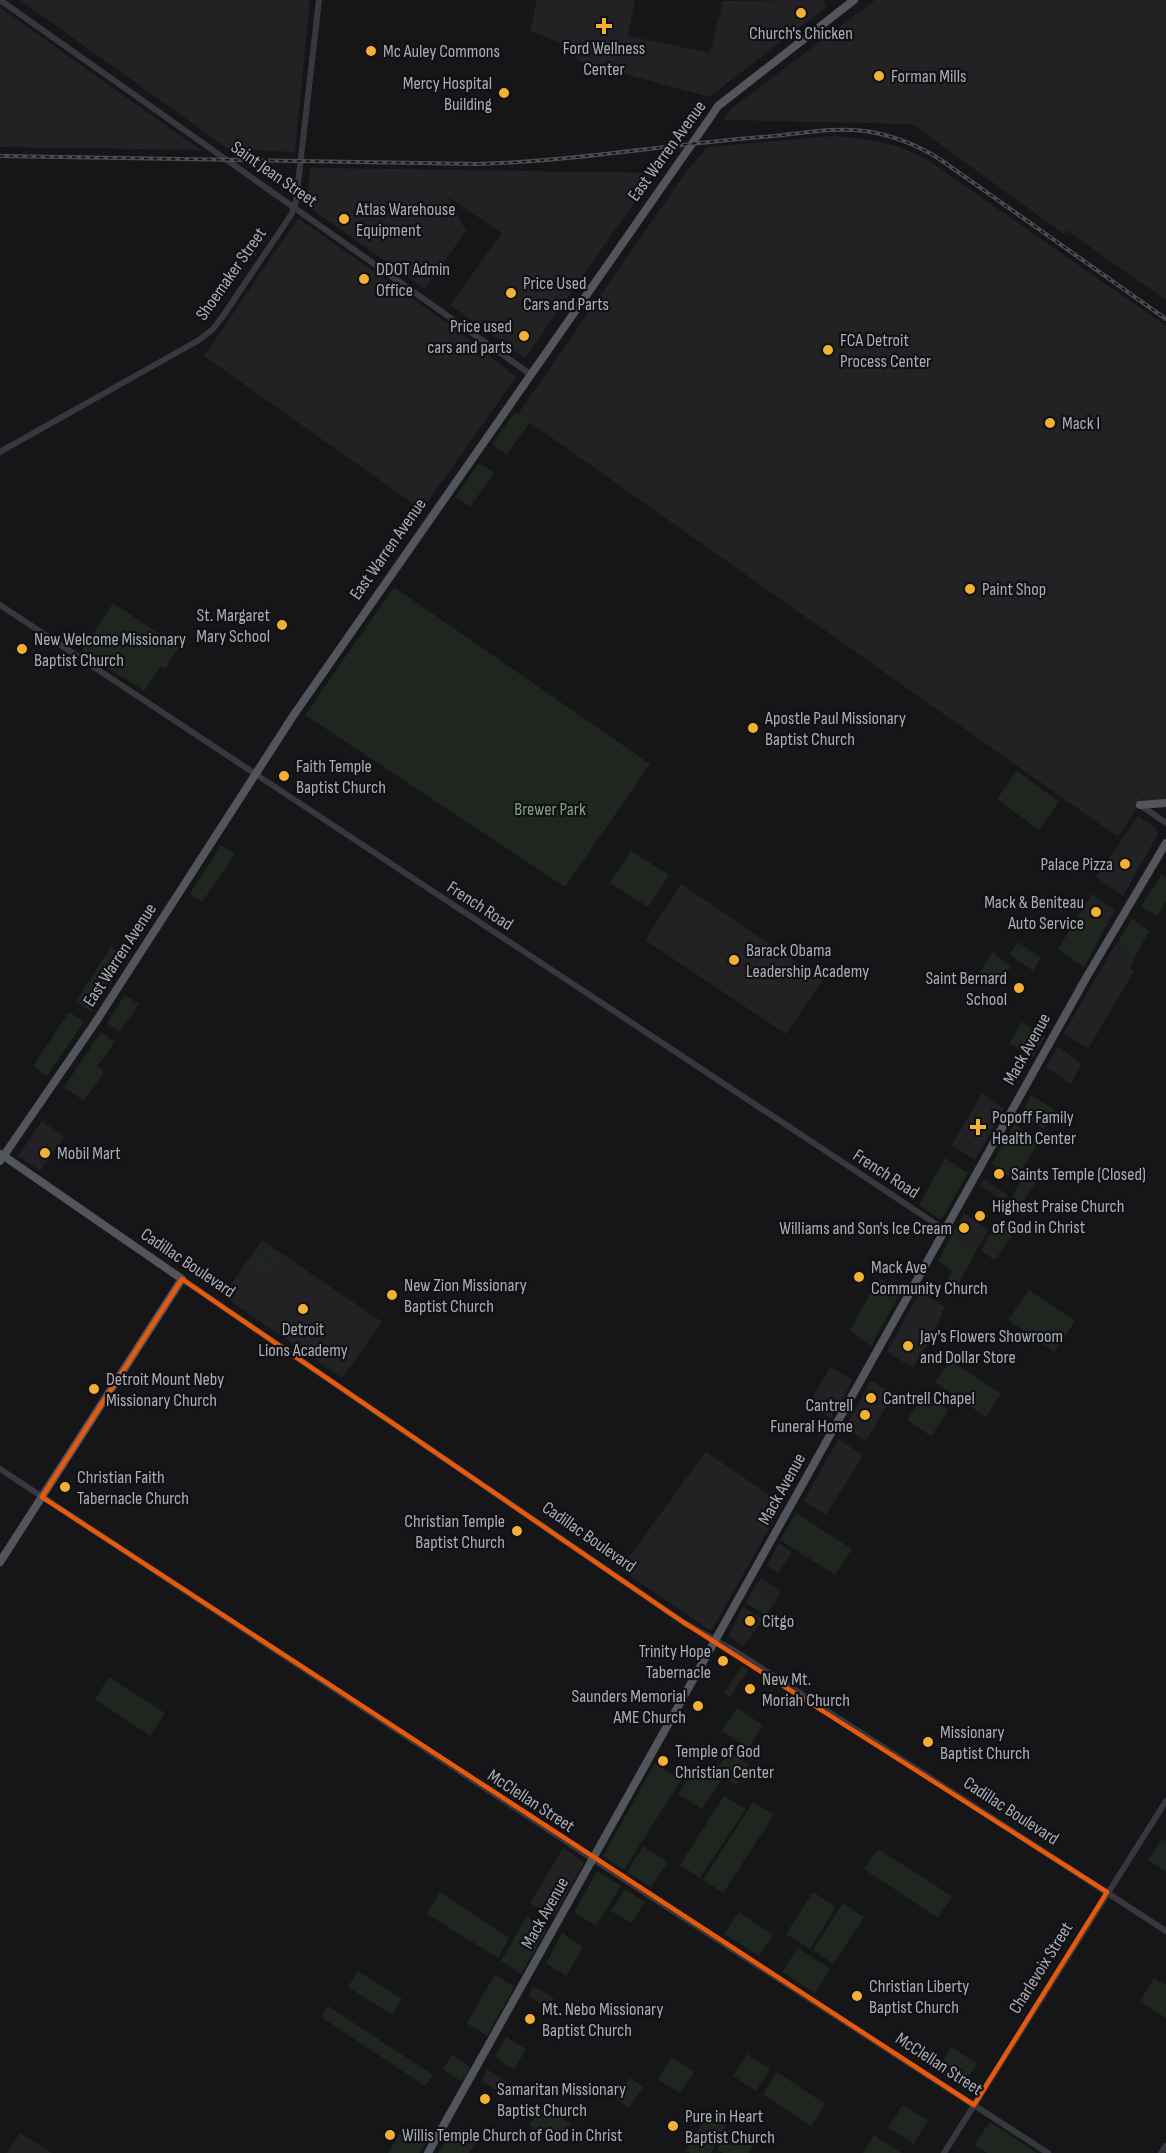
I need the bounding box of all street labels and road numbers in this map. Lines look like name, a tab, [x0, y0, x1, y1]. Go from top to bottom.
street label: East Warren Avenue	[624, 97, 710, 205]
street label: Saint Jean Street	[227, 137, 322, 212]
street label: Shoemaker Street	[191, 223, 271, 324]
street label: East Warren Avenue	[345, 494, 431, 604]
street label: French Road	[443, 877, 517, 935]
street label: East Warren Avenue	[79, 899, 161, 1011]
street label: Mack Avenue	[999, 1010, 1055, 1088]
street label: French Road	[849, 1145, 923, 1203]
street label: Cadillac Boulevard	[137, 1224, 239, 1302]
street label: Mack Avenue	[754, 1450, 810, 1528]
street label: Cadillac Boulevard	[538, 1497, 640, 1577]
street label: McClellan Street	[484, 1765, 579, 1837]
street label: Cadillac Boulevard	[959, 1772, 1063, 1850]
street label: Mack Avenue	[517, 1874, 573, 1952]
street label: Charlevoix Street	[1004, 1918, 1078, 2018]
street label: McClellan Street	[892, 2028, 987, 2100]

